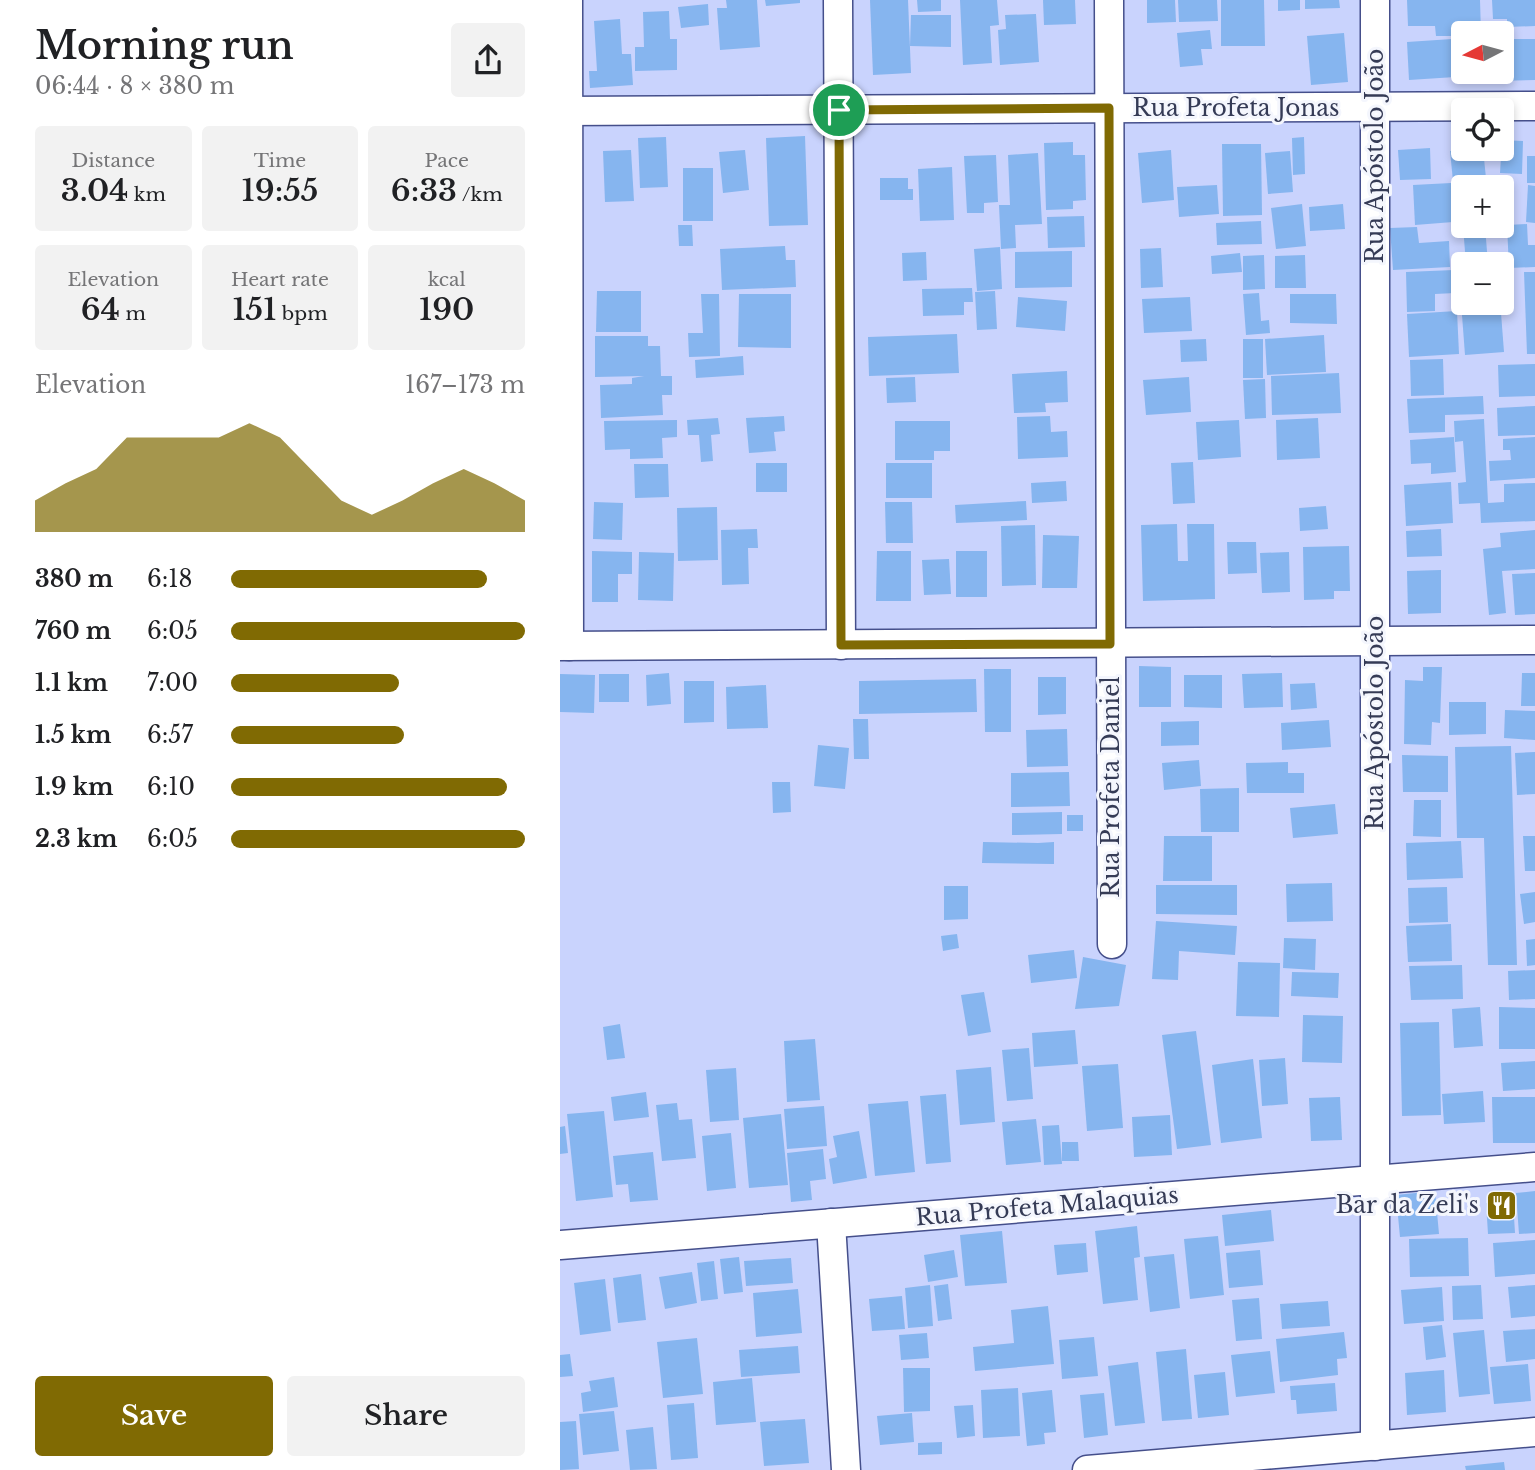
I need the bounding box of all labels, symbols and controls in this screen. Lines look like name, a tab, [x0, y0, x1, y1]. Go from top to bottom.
north arrow	[1451, 21, 1514, 84]
map controls	[1451, 21, 1514, 315]
text: Morning run	[35, 22, 294, 69]
button: share	[451, 23, 525, 97]
street label: Rua Apóstolo João	[1361, 49, 1389, 263]
text: 06:44 · 8 × 380 m	[35, 72, 234, 100]
pin	[809, 80, 869, 140]
icon: arrive	[820, 91, 858, 129]
street label: Rua Profeta Jonas	[1133, 94, 1339, 122]
button: locate	[1451, 98, 1514, 161]
text: Distance	[71, 149, 155, 172]
text: Time	[254, 149, 306, 172]
text: Pace	[424, 149, 469, 172]
text: 3.04	[61, 172, 128, 209]
text: 19:55	[242, 172, 318, 209]
text: 6:33	[391, 172, 457, 209]
button: +	[1451, 175, 1514, 238]
text: km	[128, 183, 166, 206]
text: /km	[457, 183, 503, 206]
button: −	[1451, 252, 1514, 315]
text: Elevation	[67, 268, 159, 291]
text: Heart rate	[231, 268, 329, 291]
text: kcal	[428, 268, 466, 291]
text: 64	[81, 291, 120, 328]
text: 151	[232, 291, 276, 328]
text: 190	[419, 291, 474, 328]
text: m	[120, 302, 146, 325]
text: bpm	[276, 302, 328, 325]
text: Elevation	[35, 371, 146, 399]
text: 167–173 m	[405, 371, 525, 399]
text: 380 m	[35, 565, 113, 593]
text: 6:18	[147, 565, 193, 593]
street label: Rua Apóstolo João	[1361, 616, 1389, 830]
text: 760 m	[35, 617, 111, 645]
text: 6:05	[147, 617, 198, 645]
text: 1.1 km	[35, 669, 108, 697]
text: 7:00	[147, 669, 198, 697]
street label: Rua Profeta Daniel	[1097, 676, 1125, 898]
text: 1.5 km	[35, 721, 112, 749]
text: 6:57	[147, 721, 193, 749]
text: 1.9 km	[35, 773, 113, 801]
text: 6:10	[147, 773, 195, 801]
text: 2.3 km	[35, 825, 117, 853]
text: 6:05	[147, 825, 198, 853]
street label: Rua Profeta Malaquias	[914, 1181, 1180, 1231]
restaurant icon: Bar da Zeli's	[1485, 1188, 1519, 1222]
place label: Bar da Zeli's	[1336, 1191, 1479, 1219]
button: Save	[35, 1376, 273, 1456]
button: Share	[287, 1376, 525, 1456]

